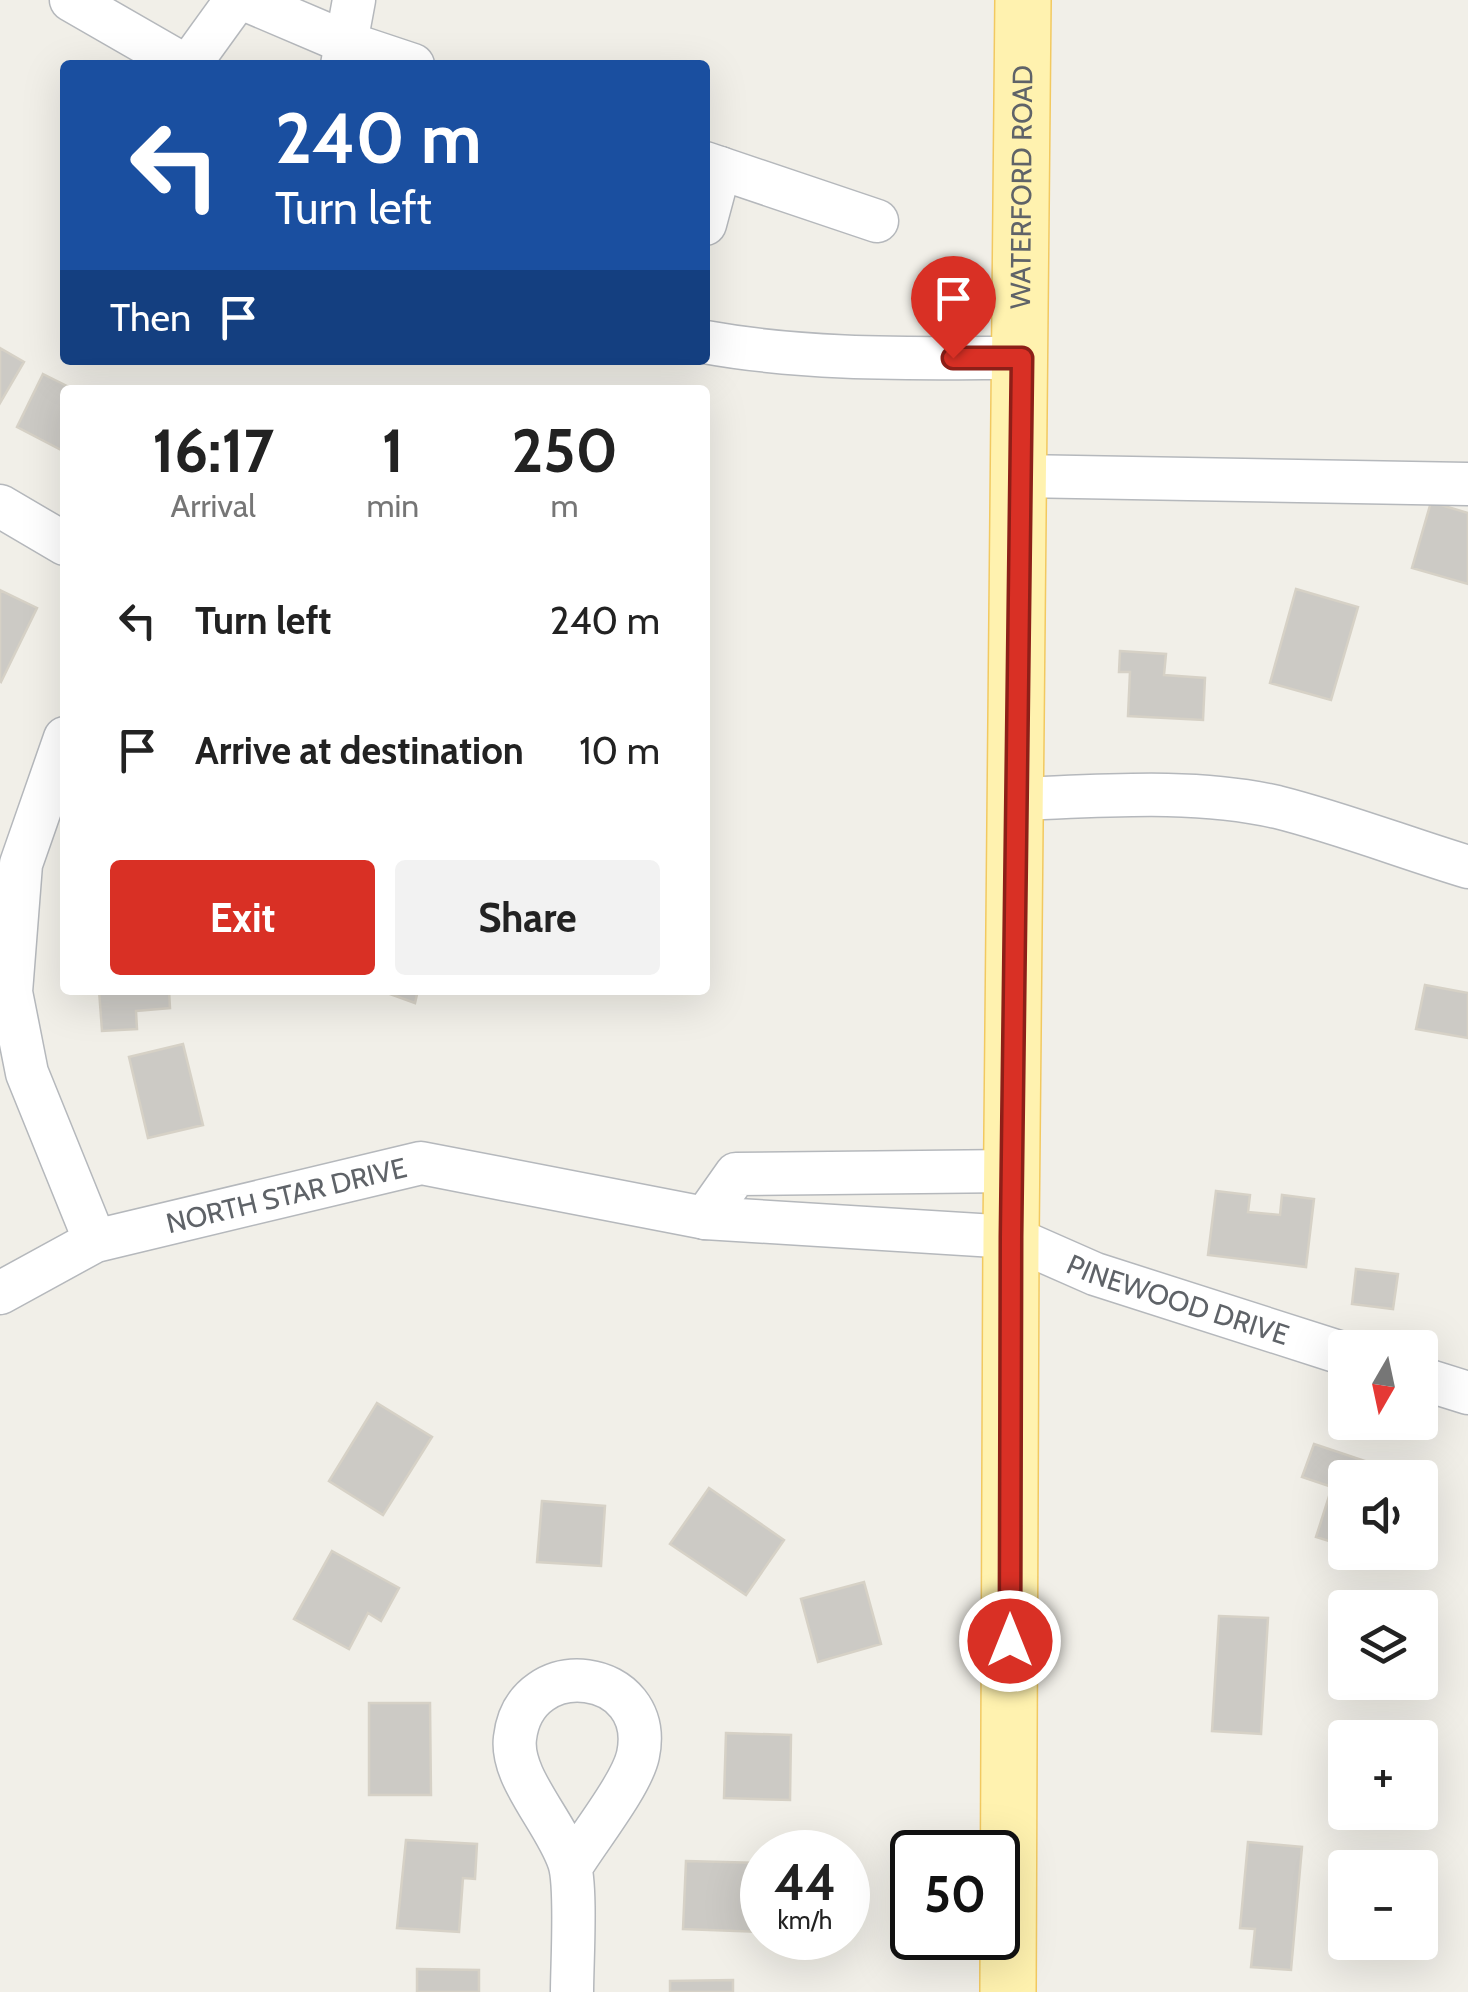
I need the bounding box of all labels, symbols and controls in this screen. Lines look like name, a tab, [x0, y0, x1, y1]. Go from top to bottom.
street label: WATERFORD ROAD	[1003, 65, 1039, 309]
text: 240 m	[275, 95, 482, 181]
icon: left	[110, 100, 240, 230]
text: Turn left	[275, 181, 432, 235]
pin	[911, 256, 996, 359]
icon: arrive	[926, 271, 981, 326]
icon: arrive	[211, 290, 266, 345]
text: Then	[110, 294, 191, 341]
text: 16:17	[152, 414, 274, 487]
text: 1	[382, 414, 404, 487]
text: 250	[511, 414, 618, 487]
text: Arrival	[171, 486, 256, 525]
text: min	[366, 486, 419, 525]
text: m	[551, 486, 579, 525]
icon: left	[110, 593, 165, 648]
text: Turn left	[195, 597, 331, 644]
text: 240 m	[550, 597, 660, 644]
icon: arrive	[110, 723, 165, 778]
text: Arrive at destination	[195, 727, 524, 774]
text: 10 m	[579, 727, 660, 774]
button: Exit	[110, 860, 375, 975]
button: Share	[395, 860, 660, 975]
street label: NORTH STAR DRIVE	[163, 1150, 410, 1240]
street label: PINEWOOD DRIVE	[1062, 1247, 1293, 1352]
north arrow	[1328, 1330, 1438, 1440]
map controls	[1328, 1330, 1438, 1960]
button: sound	[1328, 1460, 1438, 1570]
position arrow	[958, 1589, 1062, 1693]
button: layers	[1328, 1590, 1438, 1700]
button: +	[1328, 1720, 1438, 1830]
speed limit sign: 50	[890, 1830, 1020, 1960]
button: −	[1328, 1850, 1438, 1960]
text: 44	[774, 1852, 836, 1913]
text: km/h	[778, 1905, 832, 1935]

